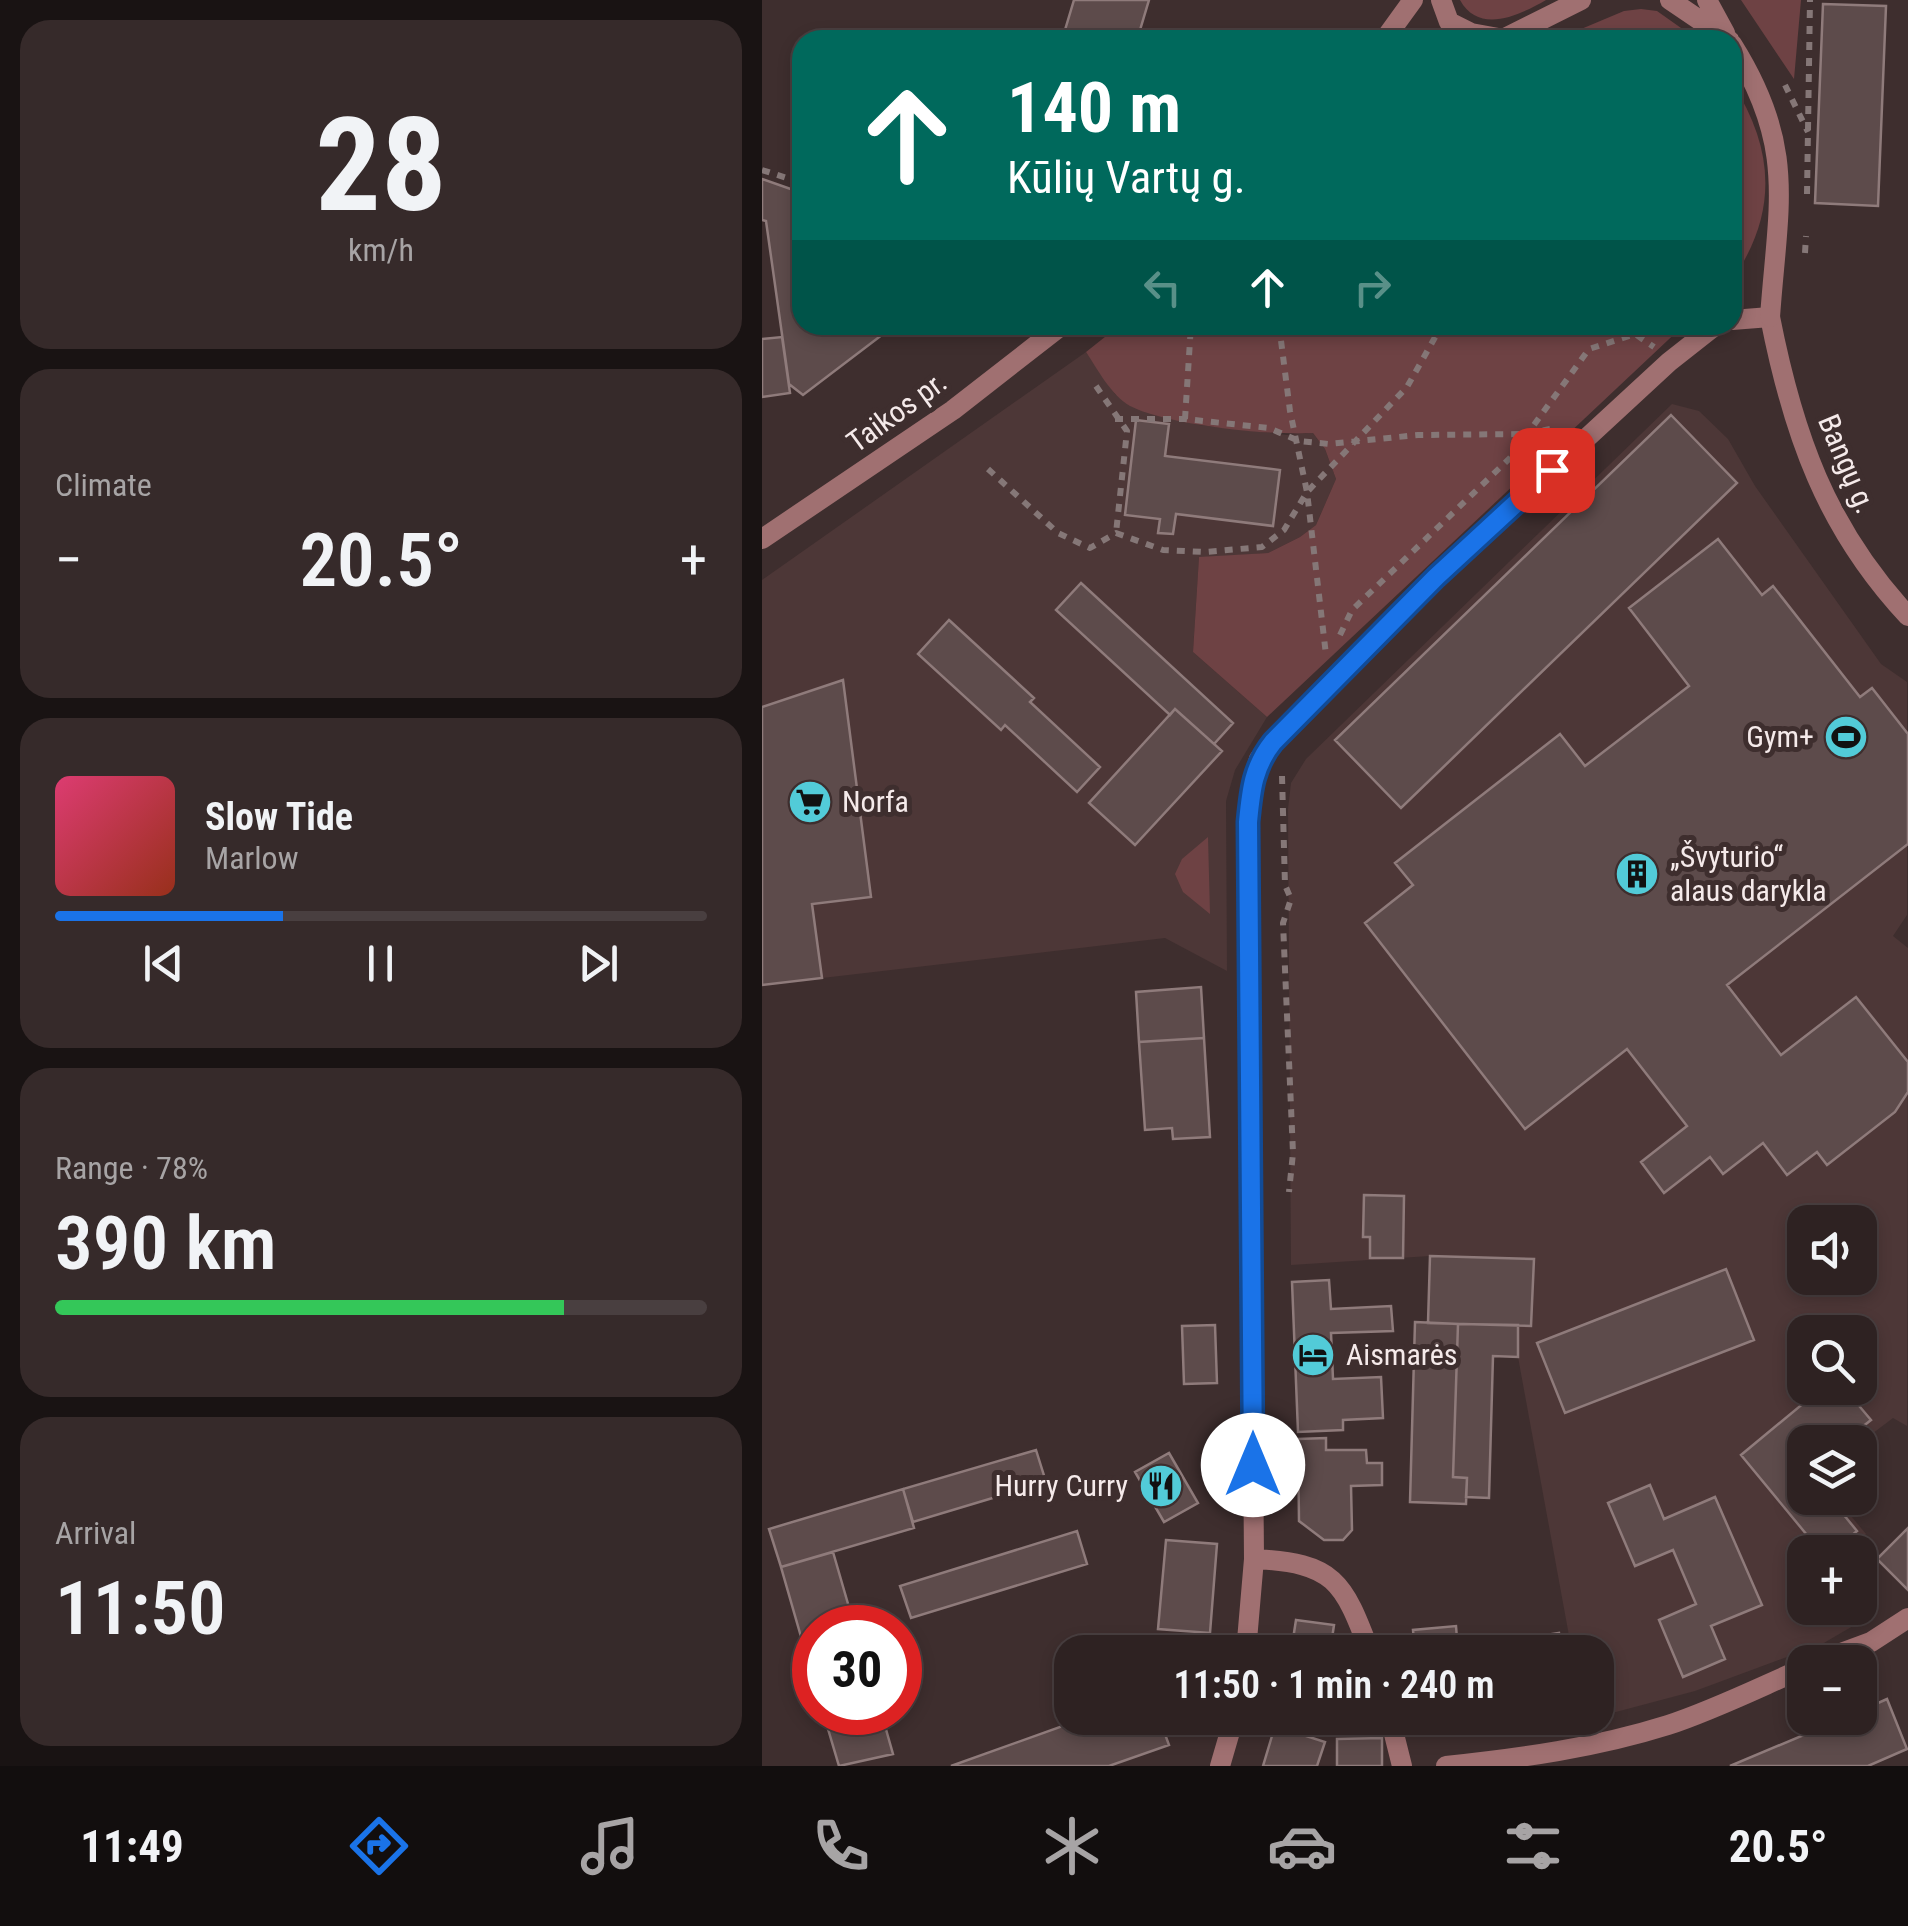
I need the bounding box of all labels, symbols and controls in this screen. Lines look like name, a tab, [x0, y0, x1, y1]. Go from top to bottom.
text: 140 m	[1007, 67, 1181, 149]
icon: ahead	[842, 70, 972, 200]
text: 28	[315, 89, 447, 242]
text: Kūlių Vartų g.	[1007, 151, 1246, 204]
text: km/h	[348, 231, 414, 269]
icon: left	[1135, 260, 1190, 315]
icon: ahead	[1240, 260, 1295, 315]
icon: right	[1345, 260, 1400, 315]
street label: Taikos pr.	[840, 364, 953, 459]
street label: Bangų g.	[1811, 409, 1884, 519]
pin	[1510, 428, 1595, 513]
icon: arrive	[1525, 443, 1580, 498]
text: Climate	[55, 466, 152, 504]
text: 20.5°	[299, 516, 463, 604]
text: −	[55, 528, 83, 592]
text: +	[680, 528, 707, 592]
sports icon: Gym+	[1823, 714, 1869, 760]
place label: Gym+	[1746, 719, 1814, 754]
supermarket icon: Norfa	[787, 779, 833, 825]
place label: Norfa	[842, 784, 909, 819]
text: Slow Tide	[205, 795, 353, 839]
text: Marlow	[205, 839, 298, 877]
place label: „Švyturio“ alaus darykla	[1670, 839, 1827, 908]
building icon: „Švyturio“ alaus darykla	[1614, 851, 1660, 897]
icon: previous	[136, 936, 191, 991]
icon: pause	[353, 936, 408, 991]
icon: next	[571, 936, 626, 991]
text: Range · 78%	[55, 1149, 208, 1187]
text: 390 km	[55, 1199, 277, 1287]
map controls	[1787, 1205, 1877, 1735]
button: sound	[1787, 1205, 1877, 1295]
button: search	[1787, 1315, 1877, 1405]
hotel icon: Aismarės	[1290, 1332, 1336, 1378]
place label: Aismarės	[1346, 1337, 1457, 1372]
position arrow	[1201, 1413, 1305, 1517]
button: layers	[1787, 1425, 1877, 1515]
restaurant icon: Hurry Curry	[1138, 1463, 1184, 1509]
place label: Hurry Curry	[994, 1468, 1128, 1503]
text: Arrival	[55, 1514, 136, 1552]
button: +	[1787, 1535, 1877, 1625]
text: 11:50	[55, 1564, 226, 1652]
speed limit sign: 30	[792, 1605, 922, 1735]
button: −	[1787, 1645, 1877, 1735]
text: 11:50 · 1 min · 240 m	[1174, 1663, 1494, 1707]
icon: directions	[344, 1811, 414, 1881]
icon: music	[575, 1811, 645, 1881]
icon: phone	[806, 1811, 876, 1881]
icon: climate	[1037, 1811, 1107, 1881]
icon: car	[1267, 1811, 1337, 1881]
icon: filters	[1498, 1811, 1568, 1881]
text: 11:49	[80, 1820, 184, 1873]
text: 20.5°	[1729, 1820, 1828, 1873]

